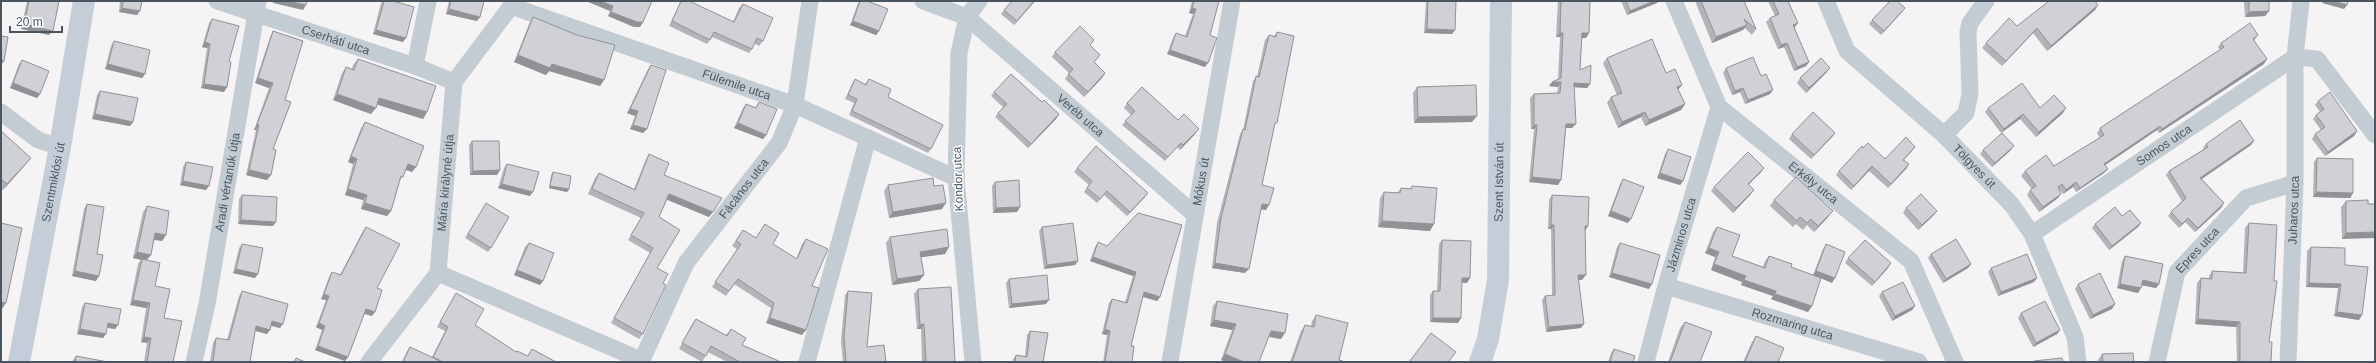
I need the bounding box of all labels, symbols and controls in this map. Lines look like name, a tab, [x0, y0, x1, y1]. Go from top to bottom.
scale bar	[10, 8, 62, 34]
text: 20 m	[16, 15, 43, 29]
street label: Cserháti utca	[300, 22, 372, 58]
street label: Fülemile utca	[701, 66, 773, 103]
street label: Veréb utca	[1054, 91, 1107, 140]
street label: Somos utca	[2134, 122, 2194, 169]
street label: Aradi vértanúk útja	[212, 131, 243, 233]
street label: Mária királyné útja	[434, 133, 457, 232]
street label: Szentmiklósi út	[39, 141, 68, 223]
street label: Tölgyes út	[1950, 141, 1999, 191]
street label: Szent István út	[1492, 142, 1506, 222]
street label: Kondor utca	[950, 146, 966, 212]
street label: Fácános utca	[716, 155, 772, 221]
street label: Mókus út	[1190, 156, 1212, 207]
street label: Erkély utca	[1786, 159, 1841, 207]
street label: Juharos utca	[2286, 175, 2302, 245]
street label: Jázminos utca	[1664, 196, 1699, 274]
street label: Epres utca	[2173, 224, 2222, 276]
street label: Rozmaring utca	[1750, 305, 1835, 343]

